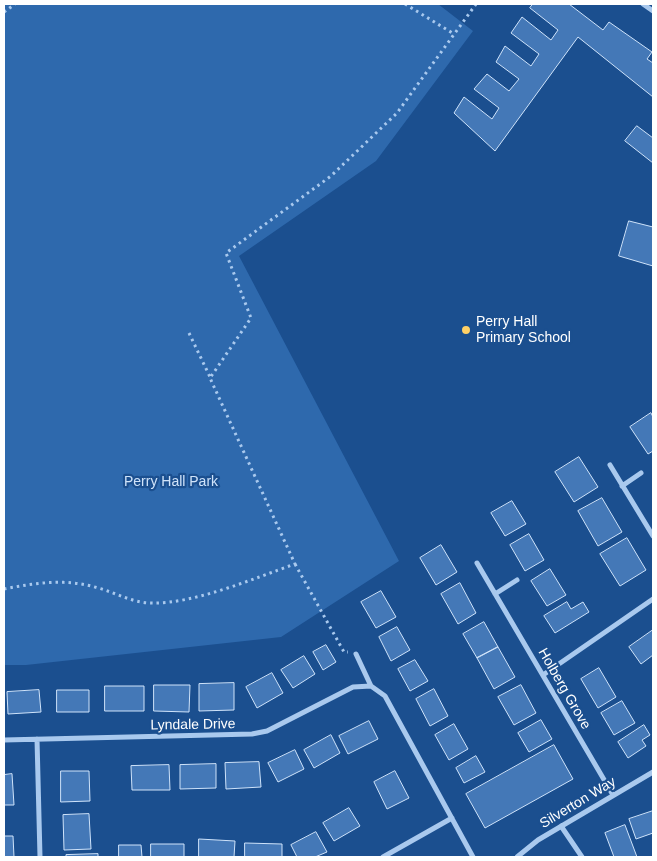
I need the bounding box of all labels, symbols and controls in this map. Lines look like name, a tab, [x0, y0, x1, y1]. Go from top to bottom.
place label: Perry Hall Primary School	[476, 314, 571, 347]
marker: Perry Hall Primary School	[460, 324, 472, 336]
park label: Perry Hall Park	[124, 474, 218, 490]
street label: Holberg Grove	[534, 645, 594, 733]
street label: Lyndale Drive	[150, 716, 236, 734]
street label: Silverton Way	[537, 774, 619, 832]

